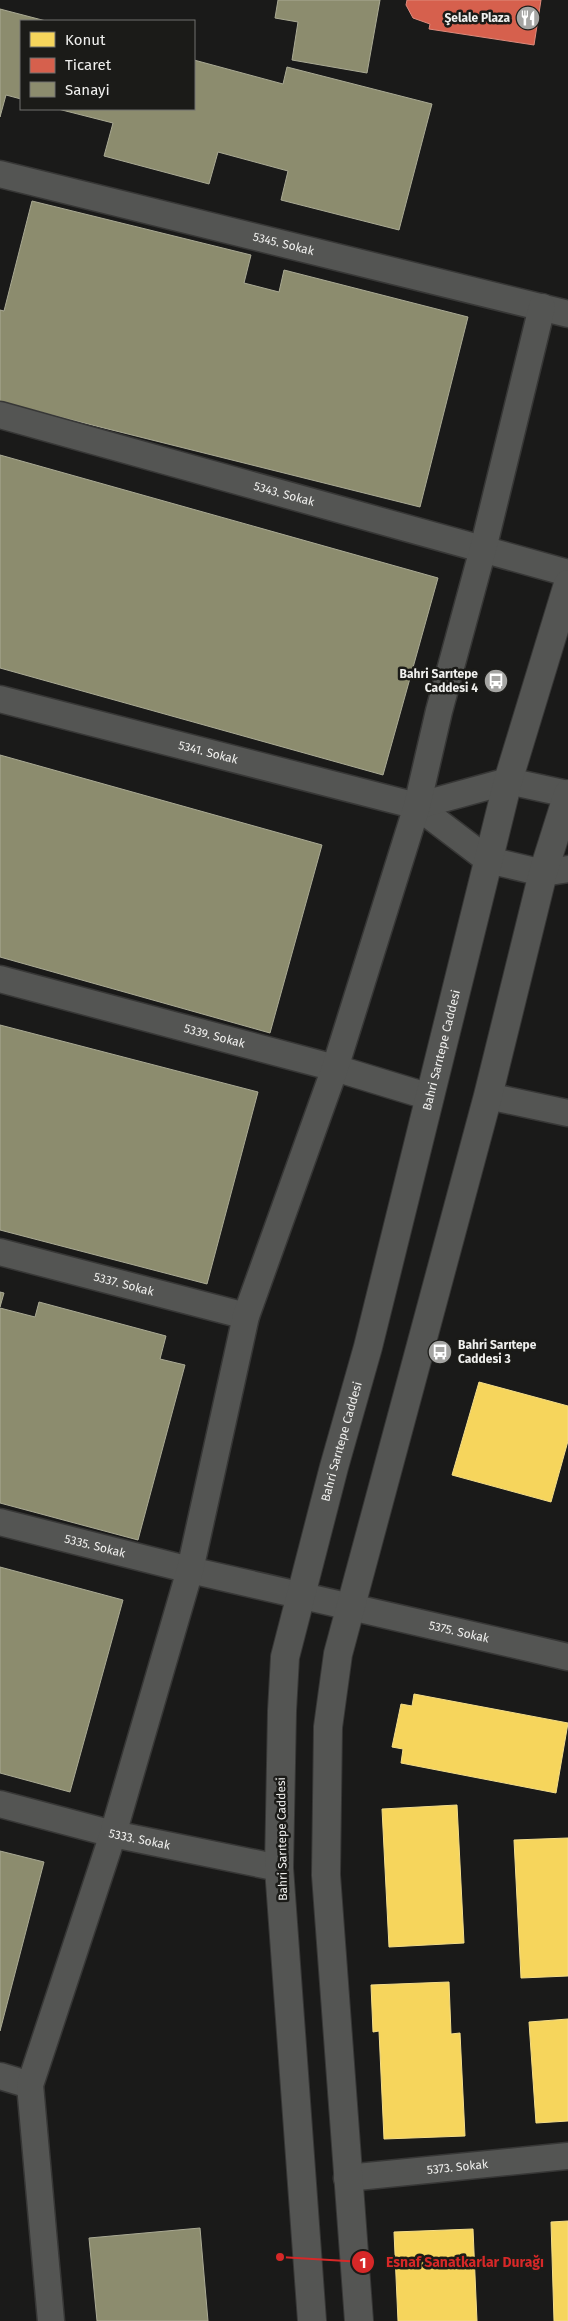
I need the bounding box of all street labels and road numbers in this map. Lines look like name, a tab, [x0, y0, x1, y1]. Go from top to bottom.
street label: 5345. Sokak	[252, 230, 316, 258]
street label: 5343. Sokak	[252, 479, 317, 509]
street label: 5341. Sokak	[177, 738, 240, 767]
street label: Bahri Sarıtepe Caddesi	[420, 988, 463, 1112]
street label: 5339. Sokak	[183, 1021, 247, 1051]
street label: 5337. Sokak	[92, 1270, 156, 1299]
street label: Bahri Sarıtepe Caddesi	[318, 1380, 365, 1503]
street label: 5335. Sokak	[63, 1532, 128, 1561]
street label: 5375. Sokak	[428, 1618, 491, 1646]
street label: Bahri Sarıtepe Caddesi	[274, 1777, 290, 1901]
street label: 5333. Sokak	[107, 1826, 172, 1853]
street label: 5373. Sokak	[426, 2157, 490, 2177]

